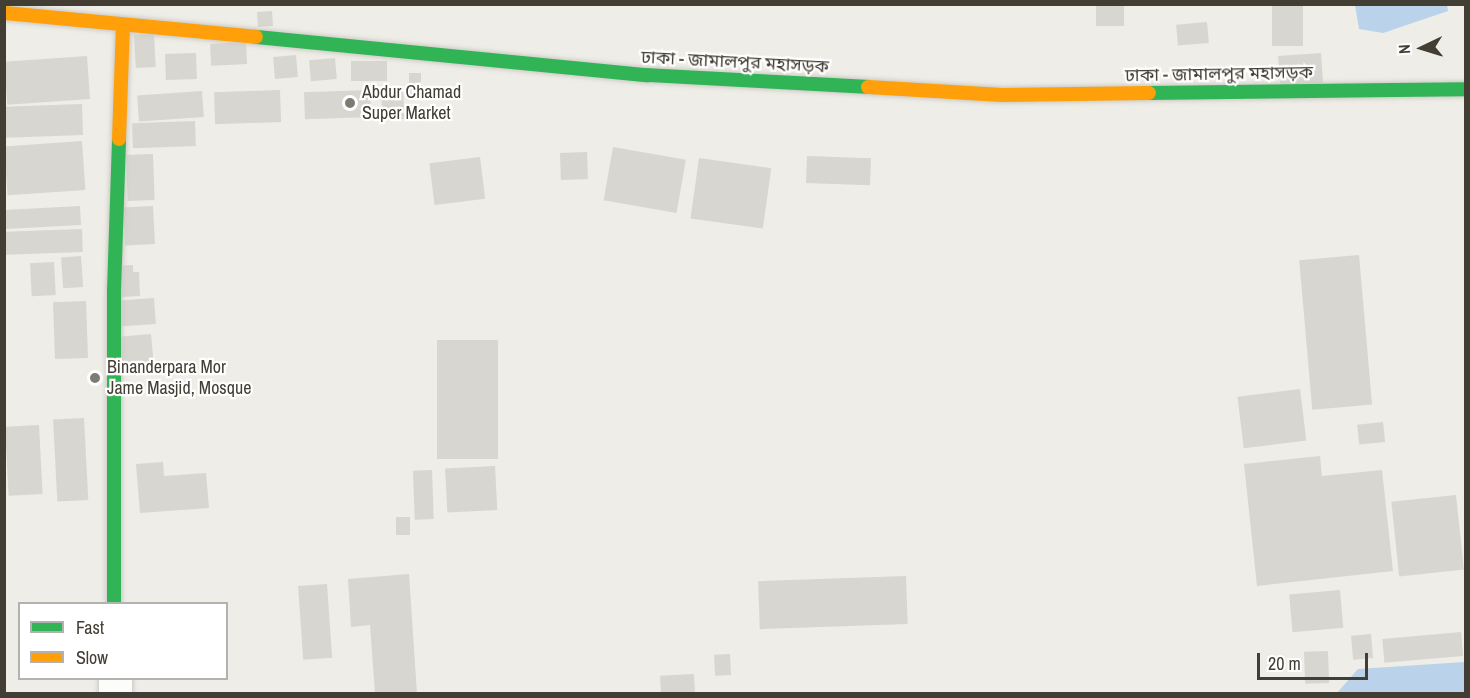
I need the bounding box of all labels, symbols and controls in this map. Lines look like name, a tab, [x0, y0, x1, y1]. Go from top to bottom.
north arrow	[1392, 18, 1452, 78]
text: N	[1393, 44, 1415, 55]
street label: ঢাকা - জামালপুর মহাসড়ক	[641, 46, 829, 78]
street label: ঢাকা - জামালপুর মহাসড়ক	[1125, 62, 1313, 86]
place label: Abdur Chamad Super Market	[362, 82, 461, 124]
marker: Abdur Chamad Super Market	[343, 96, 357, 110]
place label: Binanderpara Mor Jame Masjid, Mosque	[107, 357, 251, 400]
marker: Binanderpara Mor Jame Masjid, Mosque	[88, 371, 102, 385]
legend	[18, 602, 228, 680]
text: Fast	[76, 615, 104, 640]
scale bar	[1260, 641, 1371, 679]
text: Slow	[76, 645, 108, 670]
text: 20 m	[1268, 651, 1301, 676]

